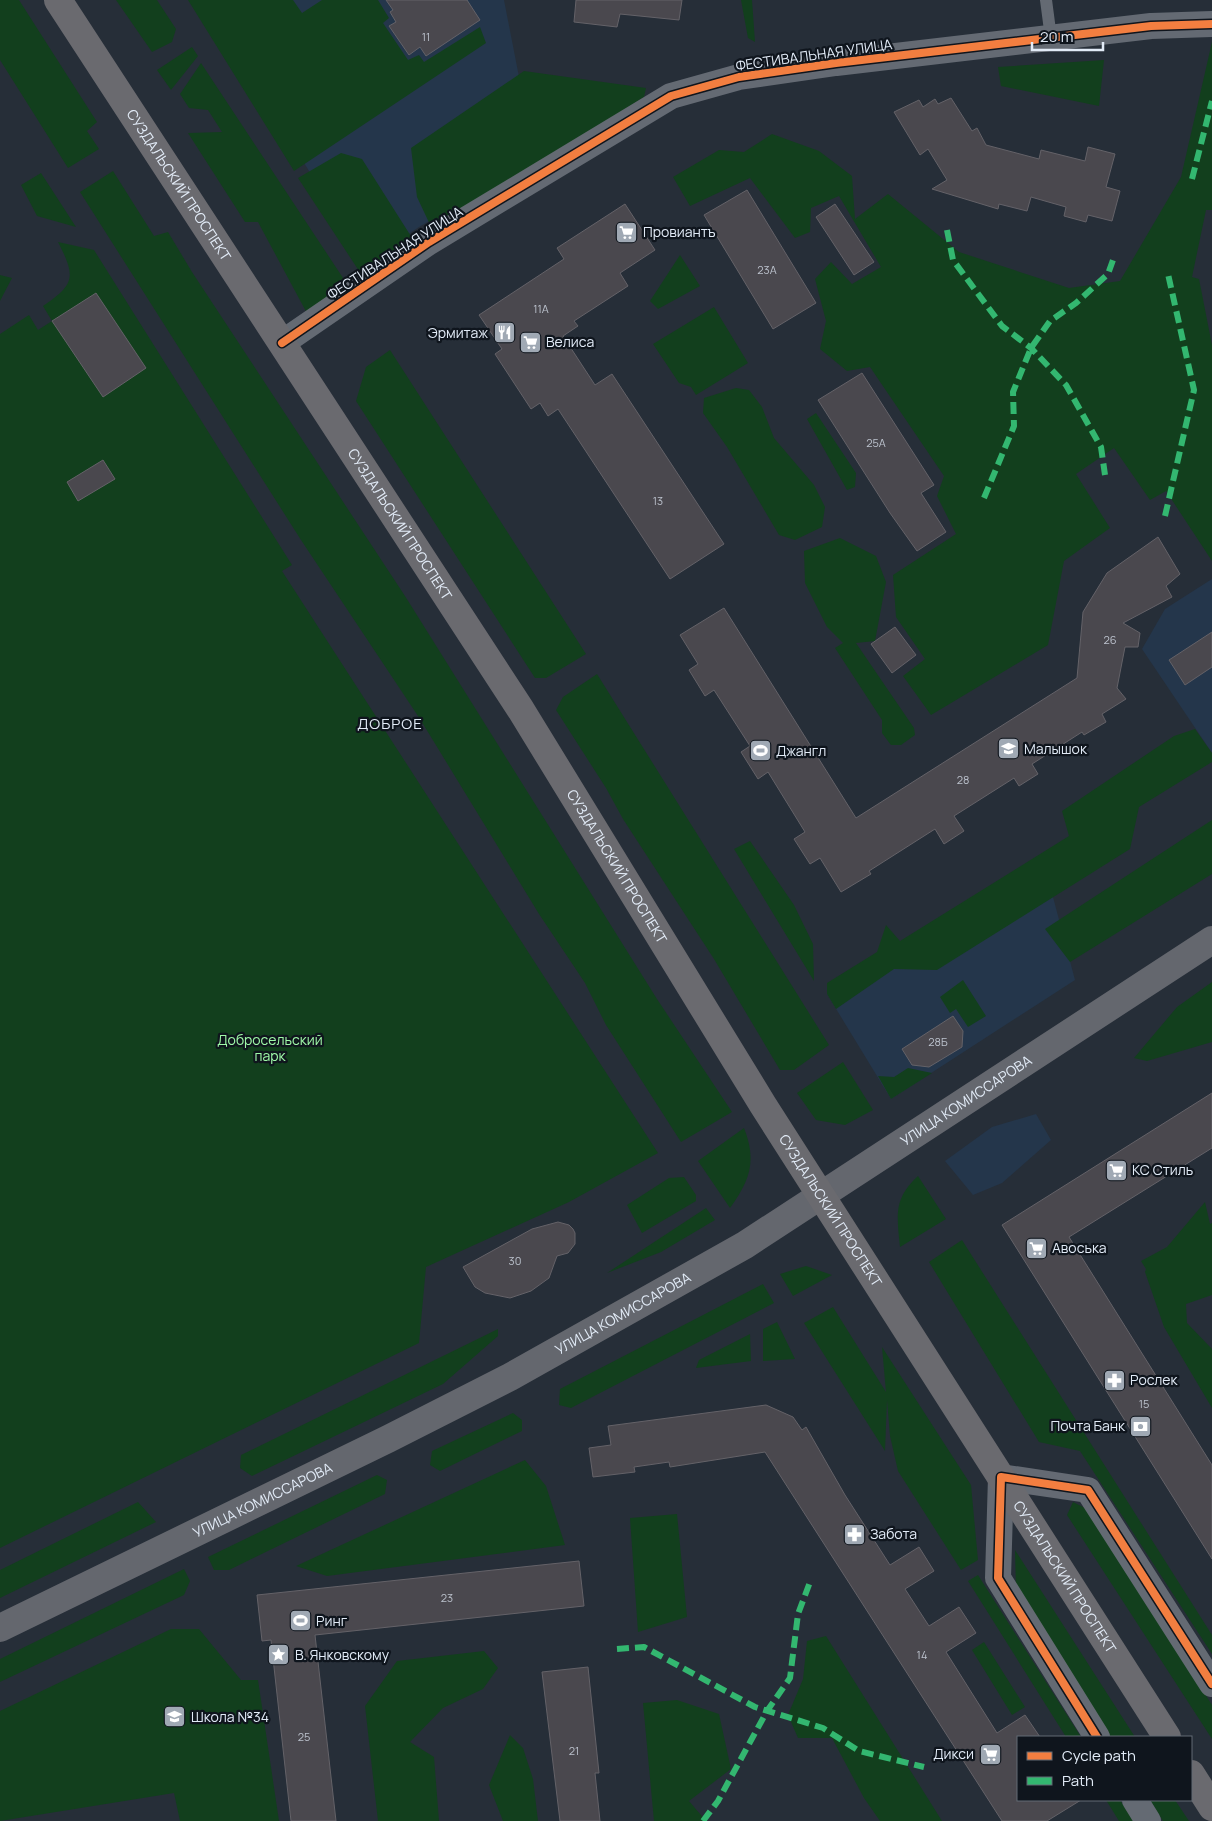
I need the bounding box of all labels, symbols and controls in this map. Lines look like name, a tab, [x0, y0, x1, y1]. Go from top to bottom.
scale bar	[1032, 20, 1103, 52]
text: 20 m	[1040, 26, 1073, 47]
house number: 11	[422, 29, 430, 44]
street label: ФЕСТИВАЛЬНАЯ УЛИЦА	[734, 34, 894, 75]
street label: СУЗДАЛЬСКИЙ ПРОСПЕКТ	[123, 105, 236, 265]
street label: ФЕСТИВАЛЬНАЯ УЛИЦА	[323, 202, 466, 304]
supermarket icon: Провиантъ	[615, 220, 639, 244]
place label: Провиантъ	[643, 222, 716, 241]
house number: 23А	[757, 262, 777, 277]
house number: 11А	[533, 301, 549, 316]
restaurant icon: Эрмитаж	[492, 321, 516, 345]
place label: Эрмитаж	[428, 323, 488, 342]
supermarket icon: Велиса	[518, 330, 542, 354]
place label: Велиса	[546, 332, 594, 351]
house number: 25А	[866, 435, 886, 450]
street label: СУЗДАЛЬСКИЙ ПРОСПЕКТ	[344, 445, 457, 604]
house number: 13	[653, 493, 663, 508]
house number: 26	[1103, 632, 1117, 647]
district label: ДОБРОЕ	[357, 713, 423, 734]
school or university icon: Малышок	[996, 737, 1020, 761]
sports icon: Джангл	[748, 739, 772, 763]
place label: Малышок	[1024, 739, 1088, 758]
place label: Джангл	[776, 741, 826, 760]
house number: 28	[957, 772, 969, 787]
street label: СУЗДАЛЬСКИЙ ПРОСПЕКТ	[563, 786, 672, 947]
park label: Добросельский парк	[217, 1030, 323, 1065]
house number: 28Б	[928, 1034, 948, 1049]
street label: УЛИЦА КОМИССАРОВА	[897, 1050, 1035, 1150]
street label: СУЗДАЛЬСКИЙ ПРОСПЕКТ	[775, 1130, 887, 1291]
supermarket icon: КС Стиль	[1104, 1158, 1128, 1182]
place label: КС Стиль	[1132, 1160, 1193, 1179]
supermarket icon: Авоська	[1024, 1236, 1048, 1260]
place label: Авоська	[1052, 1238, 1107, 1257]
house number: 30	[509, 1253, 521, 1268]
street label: УЛИЦА КОМИССАРОВА	[551, 1267, 694, 1359]
pharmacy icon: Рослек	[1102, 1368, 1126, 1392]
place label: Рослек	[1130, 1370, 1179, 1389]
house number: 15	[1139, 1396, 1149, 1411]
bank icon: Почта Банк	[1129, 1414, 1153, 1438]
place label: Почта Банк	[1051, 1416, 1126, 1435]
street label: УЛИЦА КОМИССАРОВА	[189, 1458, 335, 1542]
street label: СУЗДАЛЬСКИЙ ПРОСПЕКТ	[1009, 1497, 1121, 1657]
pharmacy icon: Забота	[842, 1522, 866, 1546]
place label: Забота	[870, 1524, 917, 1543]
house number: 23	[441, 1590, 453, 1605]
sports icon: Ринг	[288, 1609, 312, 1633]
place label: Ринг	[316, 1611, 348, 1630]
place icon: В. Янковскому	[267, 1643, 291, 1667]
place label: В. Янковскому	[295, 1645, 390, 1664]
house number: 14	[917, 1647, 927, 1662]
school or university icon: Школа №34	[163, 1705, 187, 1729]
place label: Школа №34	[191, 1707, 269, 1726]
house number: 25	[298, 1729, 310, 1744]
legend	[1017, 1736, 1192, 1801]
supermarket icon: Дикси	[978, 1742, 1002, 1766]
house number: 21	[569, 1743, 579, 1758]
place label: Дикси	[933, 1744, 974, 1763]
text: Cycle path	[1062, 1745, 1136, 1766]
text: Path	[1062, 1770, 1094, 1791]

